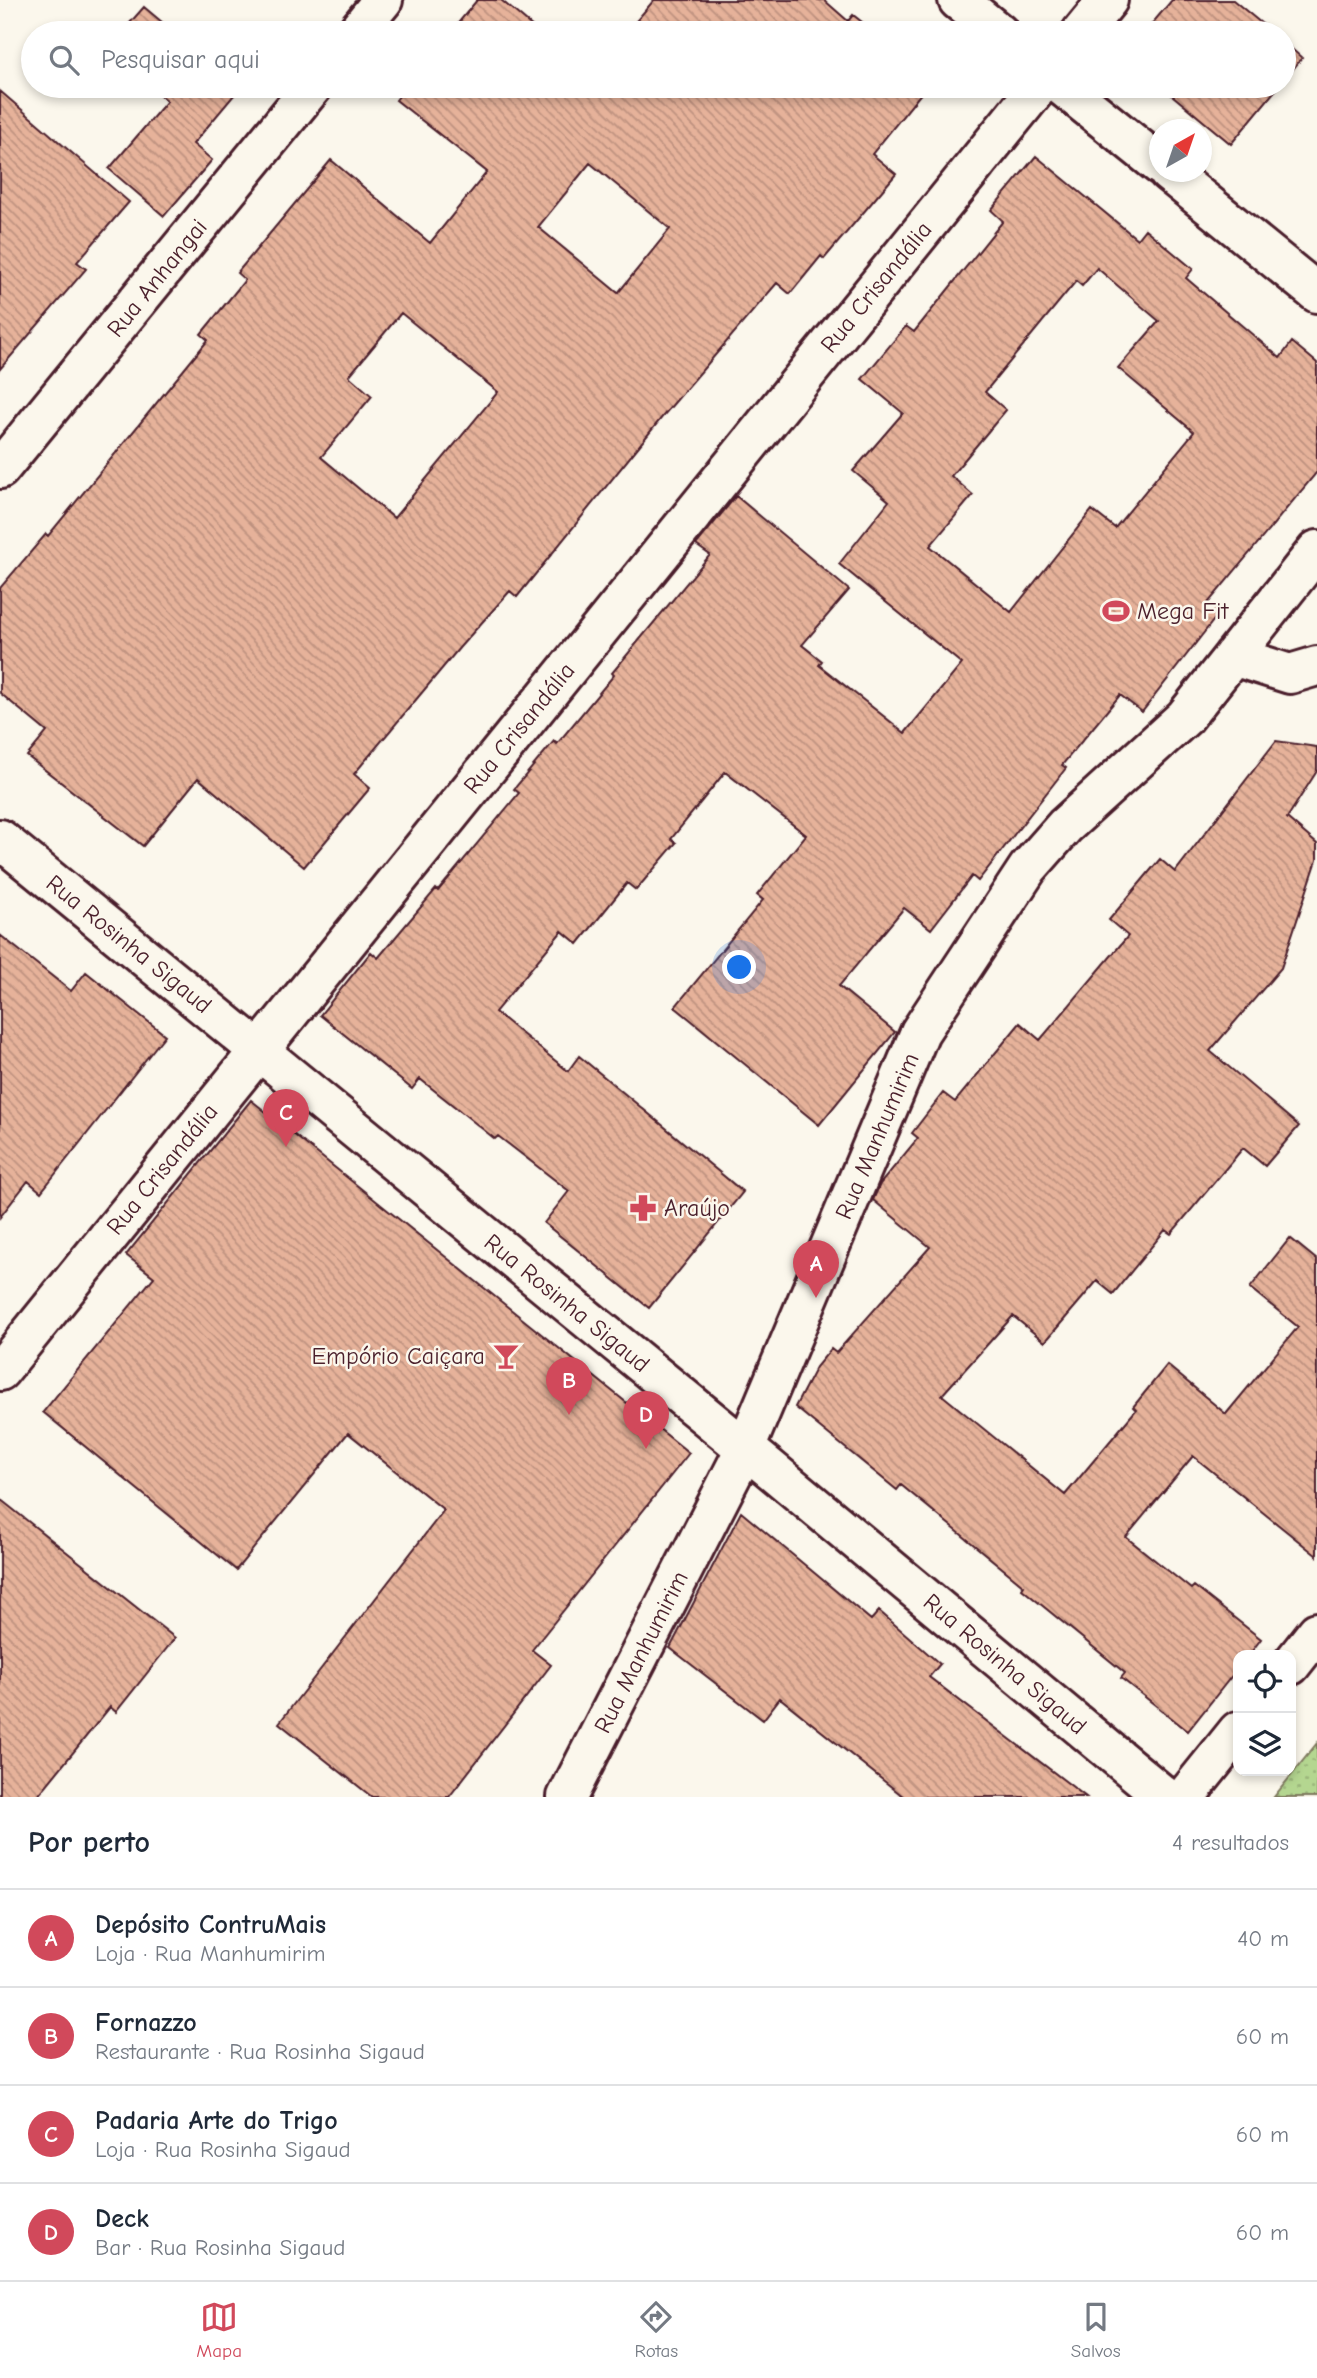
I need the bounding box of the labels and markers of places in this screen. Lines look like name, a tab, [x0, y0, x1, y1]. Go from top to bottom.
sports icon: Mega Fit	[1101, 596, 1131, 626]
place label: Mega Fit	[1137, 597, 1230, 625]
pin: C	[263, 1089, 309, 1147]
pharmacy icon: Araújo	[628, 1193, 658, 1223]
place label: Araújo	[664, 1194, 730, 1222]
pin: A	[793, 1240, 839, 1298]
bar icon: Empório Caiçara	[491, 1341, 521, 1371]
place label: Empório Caiçara	[312, 1342, 485, 1370]
pin: B	[546, 1357, 592, 1415]
pin: D	[623, 1391, 669, 1449]

